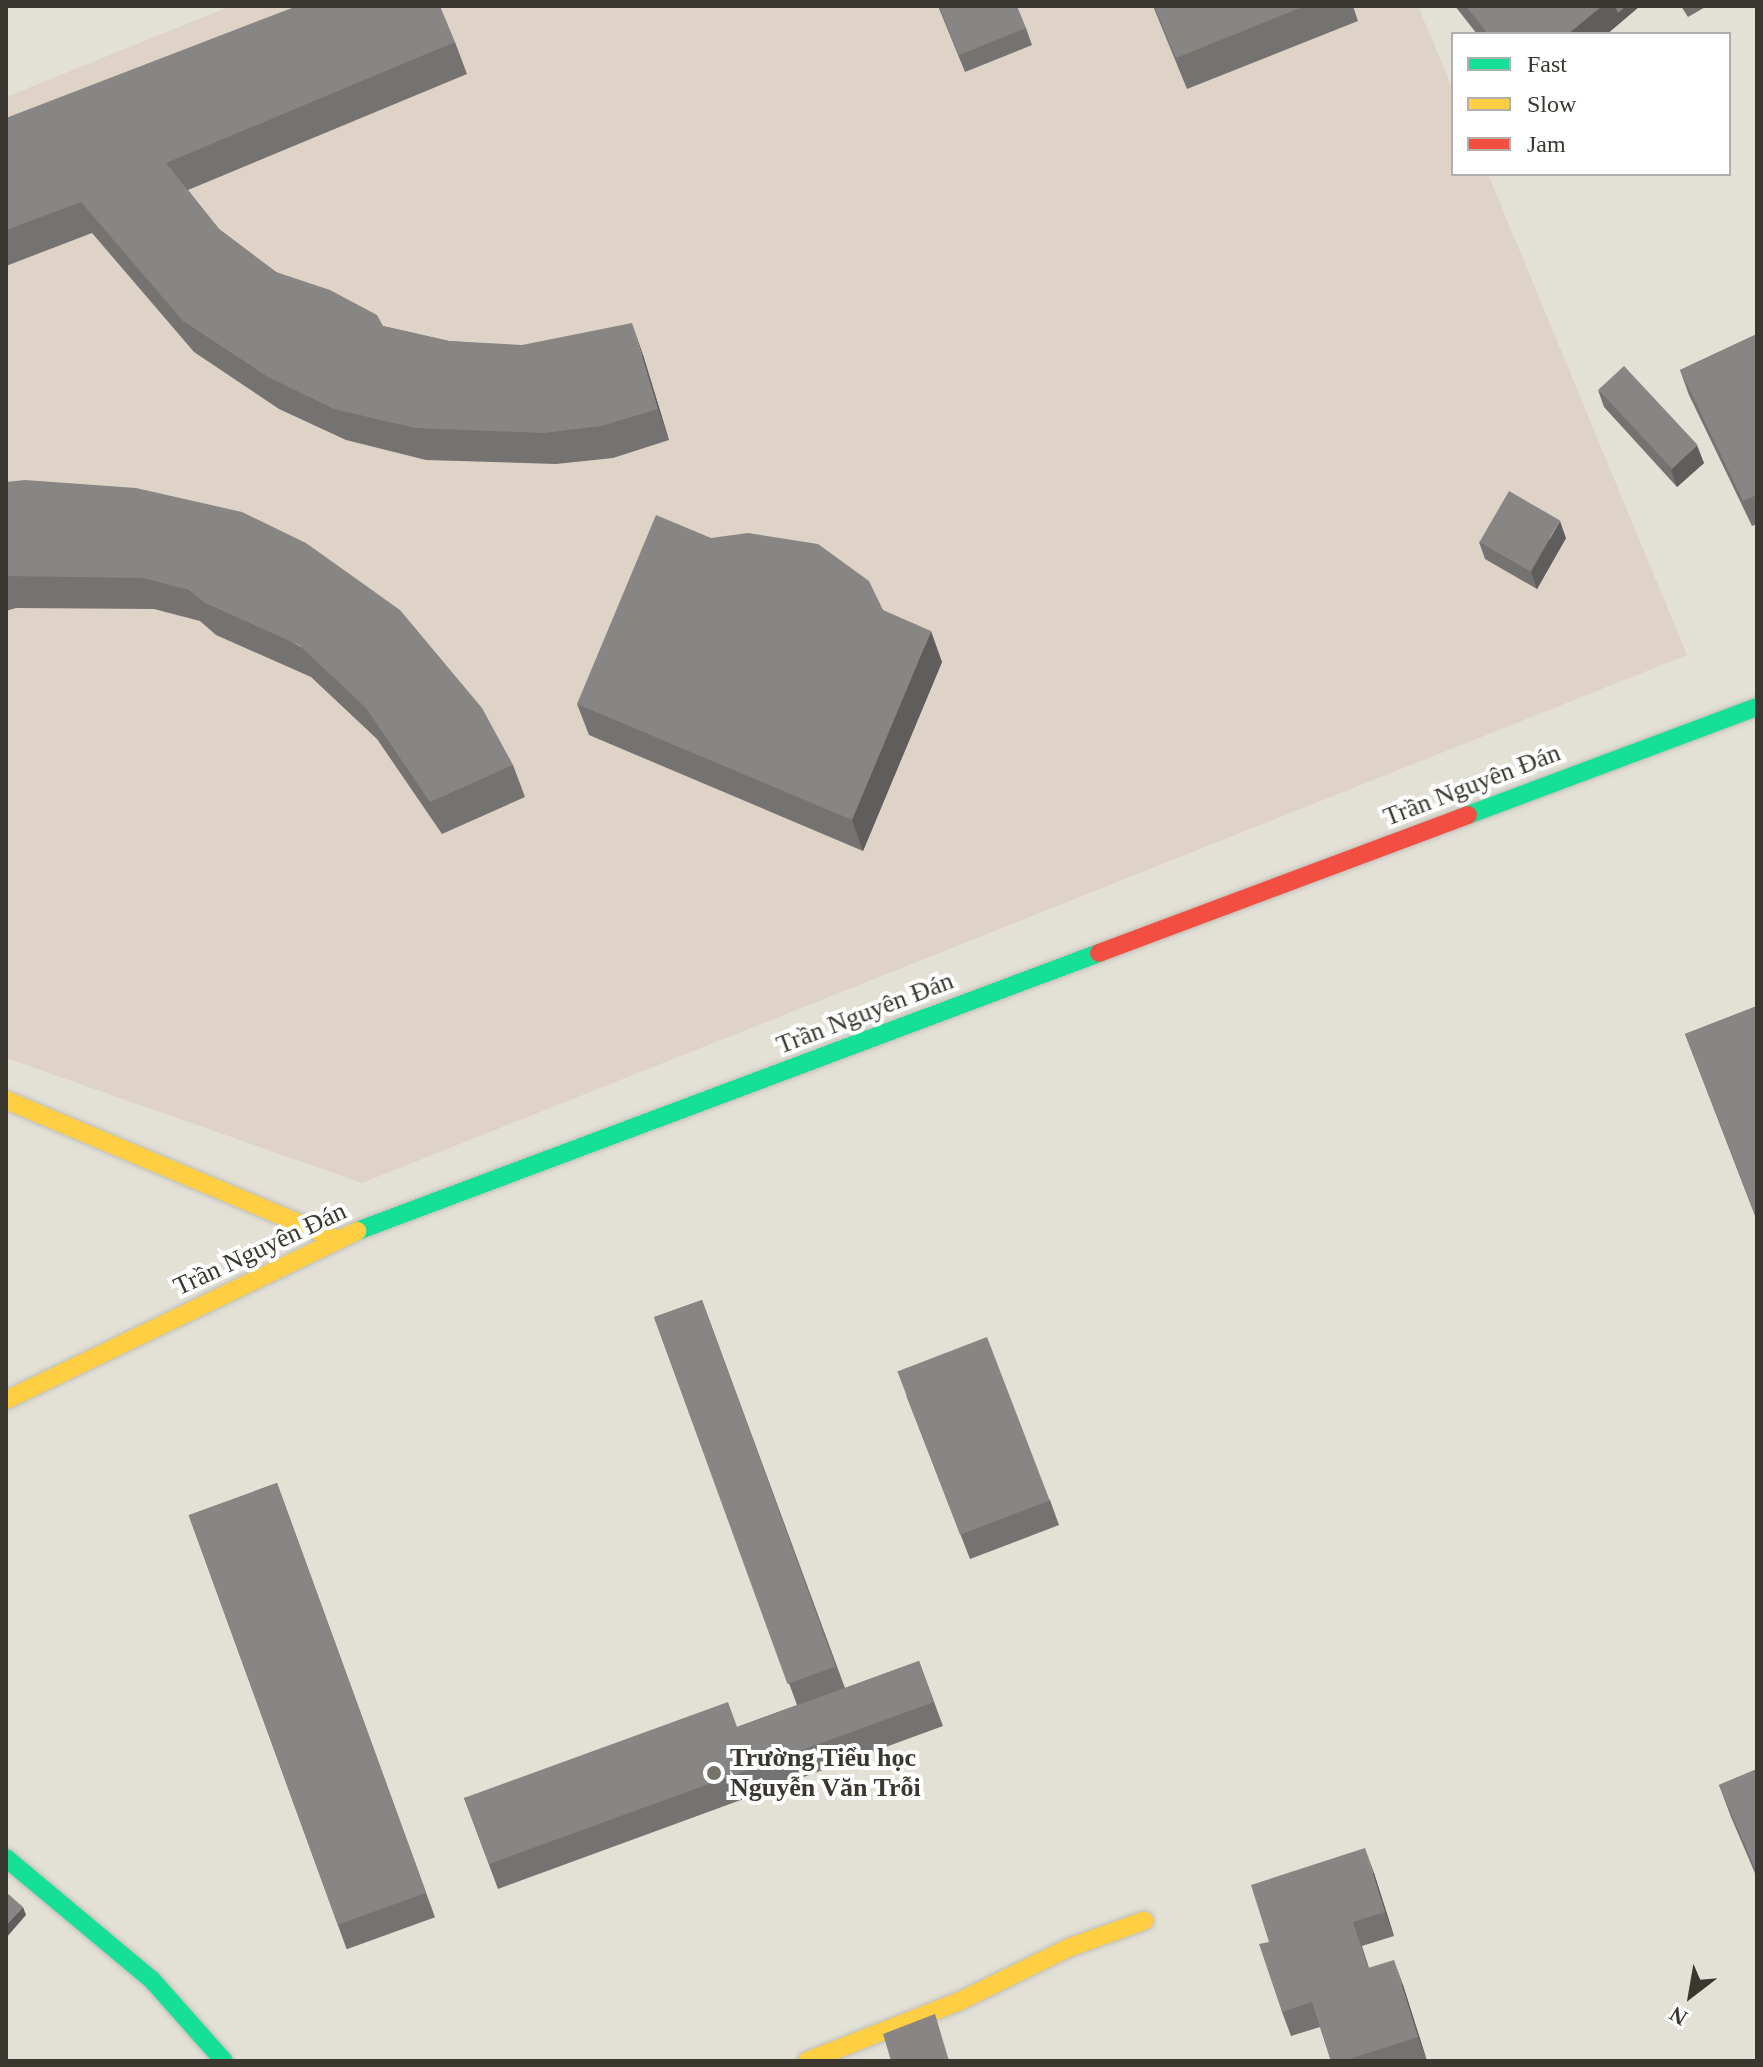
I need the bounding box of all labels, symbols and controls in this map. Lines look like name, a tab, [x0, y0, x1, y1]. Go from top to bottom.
legend	[1451, 32, 1731, 176]
text: Fast	[1527, 51, 1567, 77]
text: Slow	[1527, 91, 1576, 117]
text: Jam	[1527, 131, 1566, 157]
street label: Trần Nguyên Đán	[1379, 737, 1565, 833]
street label: Trần Nguyên Đán	[772, 965, 958, 1061]
street label: Trần Nguyên Đán	[169, 1195, 351, 1303]
place label: Trường Tiểu học Nguyễn Văn Trỗi	[730, 1742, 922, 1804]
marker: Trường Tiểu học Nguyễn Văn Trỗi	[705, 1764, 723, 1782]
north arrow	[1651, 1955, 1731, 2035]
text: N	[1665, 2001, 1692, 2031]

